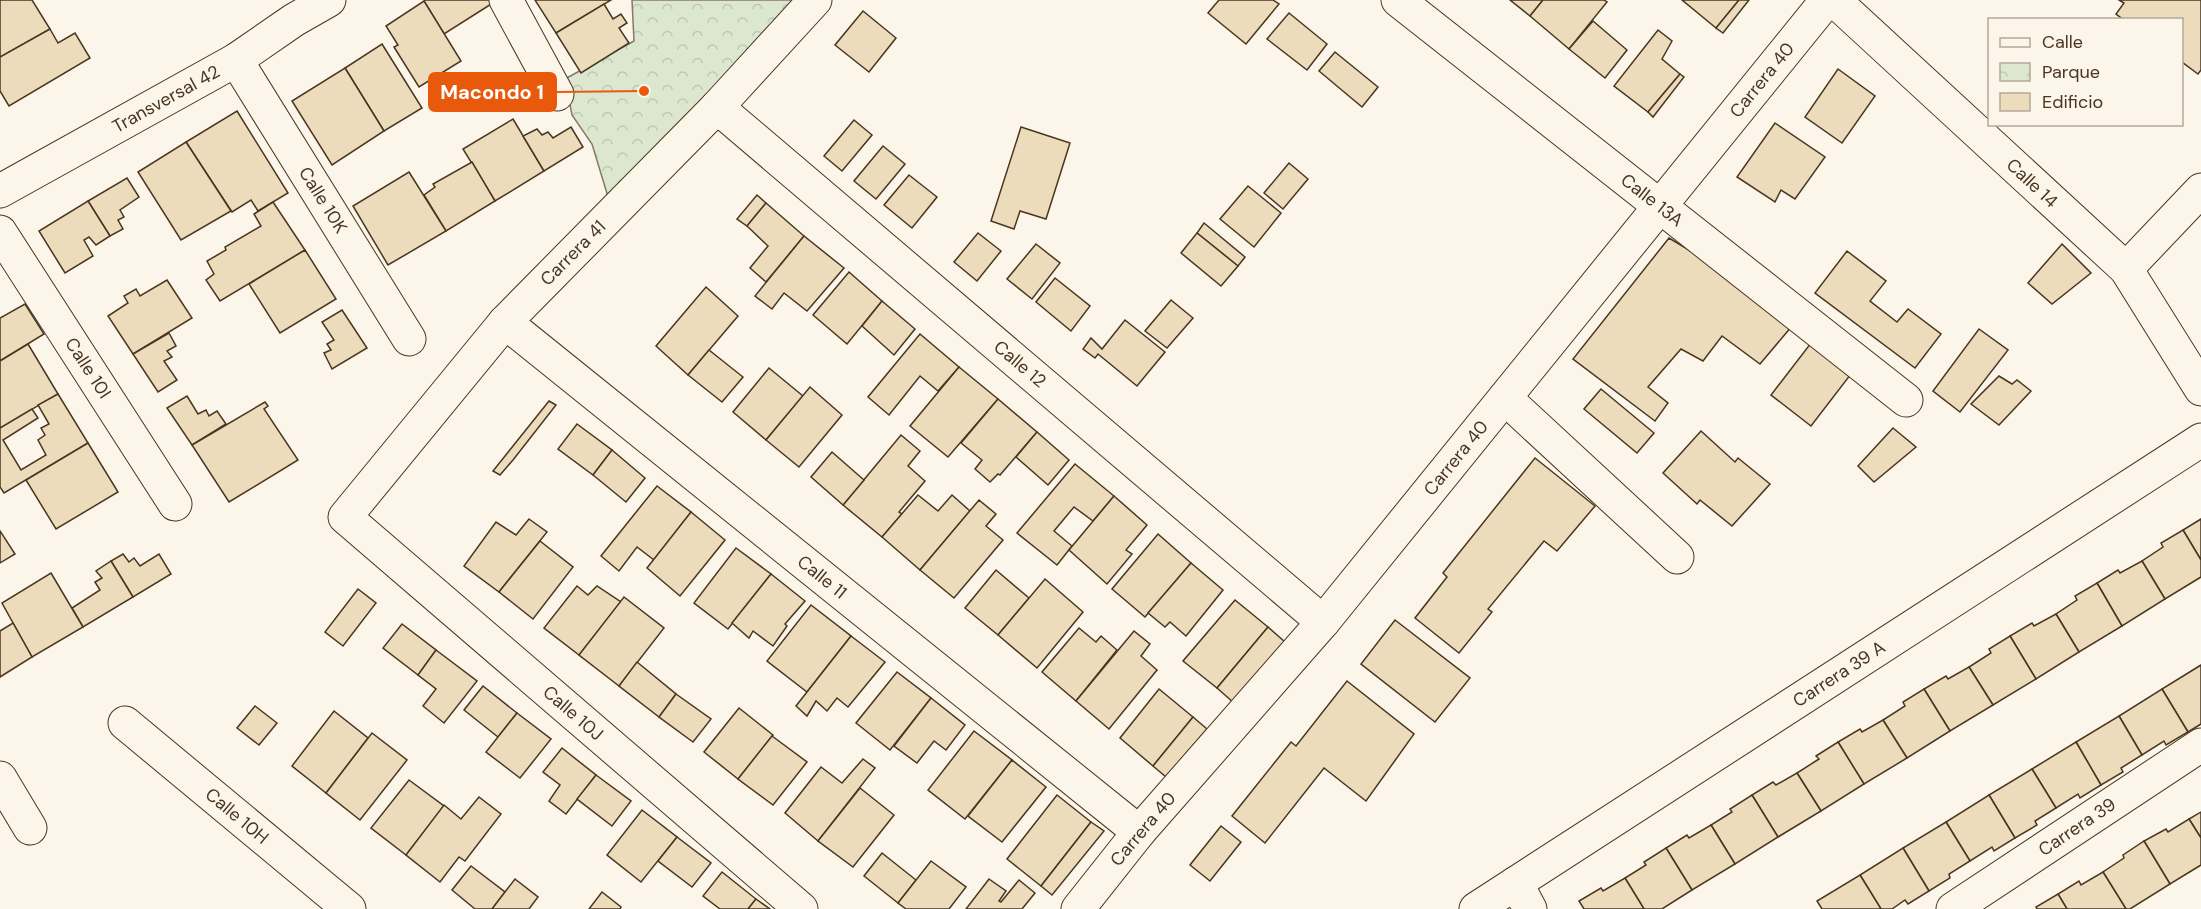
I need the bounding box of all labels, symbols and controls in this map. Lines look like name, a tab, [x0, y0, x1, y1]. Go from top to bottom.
legend	[1988, 18, 2183, 126]
text: Calle	[2042, 30, 2083, 54]
street label: Carrera 40	[1724, 37, 1800, 123]
street label: Transversal 42	[108, 60, 224, 138]
text: Parque	[2042, 60, 2100, 84]
callout: Macondo 1	[429, 73, 556, 111]
text: Macondo 1	[440, 79, 544, 105]
text: Edificio	[2042, 90, 2103, 114]
street label: Calle 14	[2001, 153, 2063, 213]
street label: Calle 10K	[293, 162, 353, 238]
street label: Calle 13A	[1616, 168, 1688, 232]
street label: Carrera 41	[535, 215, 611, 291]
street label: Calle 10I	[59, 333, 117, 403]
street label: Calle 12	[989, 335, 1051, 393]
street label: Carrera 40	[1418, 415, 1494, 501]
street label: Calle 11	[792, 550, 852, 604]
street label: Carrera 39 A	[1788, 635, 1890, 713]
street label: Calle 10J	[538, 680, 608, 746]
street label: Calle 10H	[200, 782, 274, 850]
street label: Carrera 40	[1105, 787, 1181, 871]
street label: Carrera 39	[2034, 792, 2120, 862]

